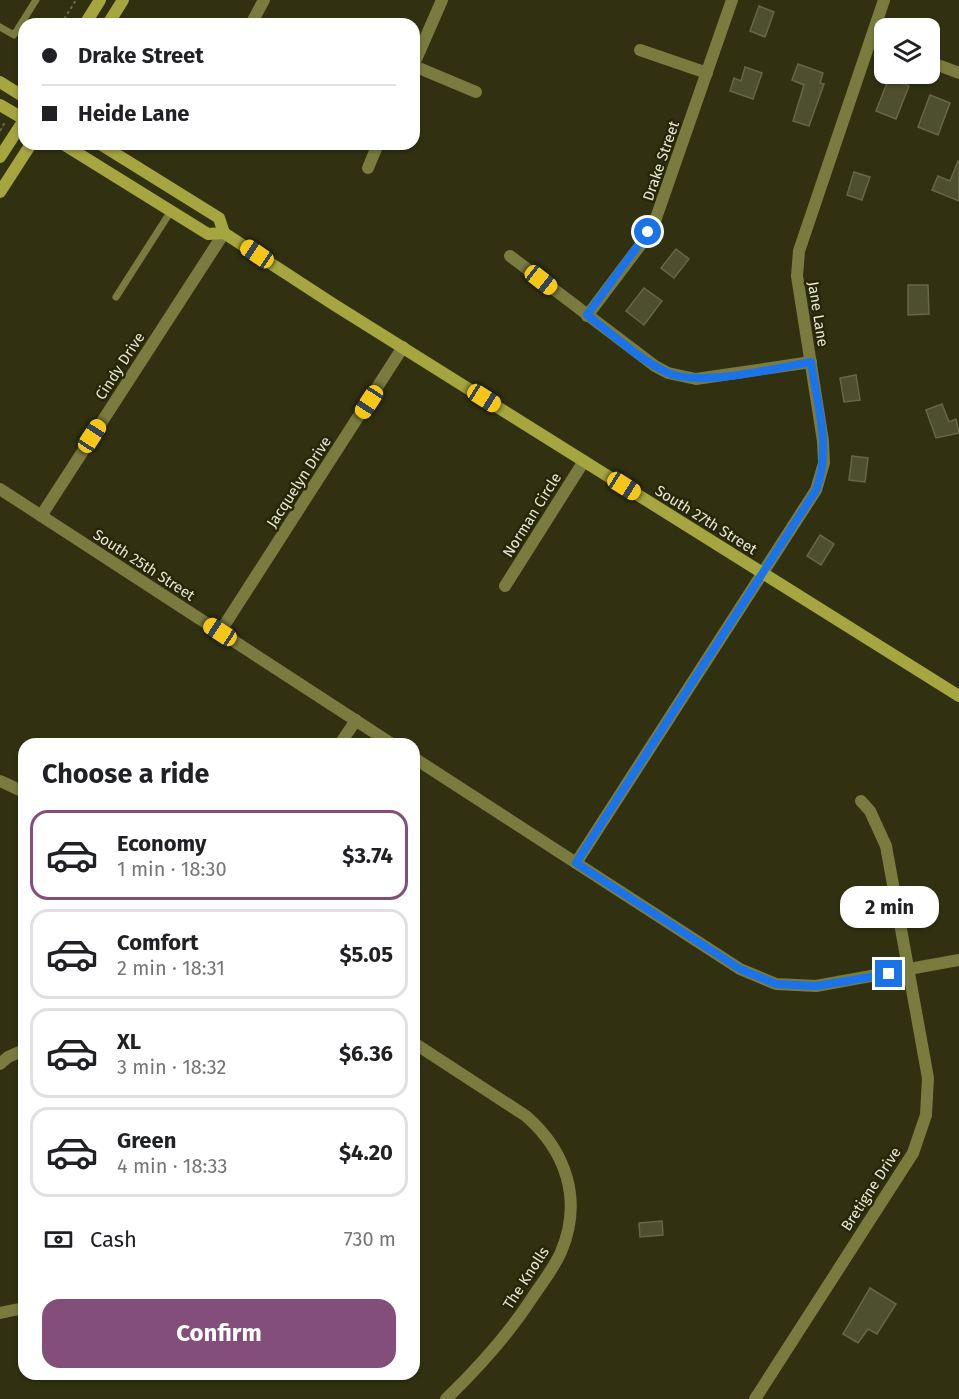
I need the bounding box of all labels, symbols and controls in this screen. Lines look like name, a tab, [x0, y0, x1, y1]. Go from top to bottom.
map controls	[874, 18, 940, 84]
button: layers	[874, 18, 940, 84]
text: Drake Street	[78, 42, 204, 69]
text: Heide Lane	[78, 100, 190, 127]
street label: Drake Street	[639, 118, 683, 203]
route start	[634, 218, 661, 245]
car	[237, 236, 277, 272]
car	[521, 262, 561, 298]
street label: Jane Lane	[804, 280, 832, 348]
street label: Cindy Drive	[92, 329, 148, 403]
car	[464, 381, 504, 415]
car	[352, 382, 386, 422]
car	[75, 416, 109, 456]
street label: Jacquelyn Drive	[263, 433, 335, 531]
street label: Norman Circle	[499, 469, 565, 561]
car	[604, 469, 644, 503]
street label: South 27th Street	[652, 481, 761, 559]
street label: South 25th Street	[90, 525, 199, 605]
car	[200, 615, 240, 649]
text: Choose a ride	[42, 758, 209, 790]
icon: car	[45, 828, 99, 882]
text: Economy	[117, 830, 206, 857]
text: $3.74	[342, 842, 393, 869]
text: 1 min · 18:30	[117, 857, 227, 881]
callout: 2 min	[840, 887, 938, 929]
text: 2 min	[865, 895, 914, 919]
icon: car	[45, 927, 99, 981]
text: Comfort	[117, 929, 198, 956]
text: $5.05	[339, 941, 393, 968]
text: 2 min · 18:31	[117, 956, 225, 980]
route end	[875, 960, 902, 987]
icon: car	[45, 1026, 99, 1080]
text: XL	[117, 1028, 141, 1055]
text: $6.36	[339, 1040, 393, 1067]
text: 3 min · 18:32	[117, 1055, 227, 1079]
icon: car	[45, 1125, 99, 1179]
text: Green	[117, 1127, 176, 1154]
text: $4.20	[339, 1139, 393, 1166]
street label: Bretigne Drive	[837, 1144, 905, 1234]
text: 4 min · 18:33	[117, 1154, 227, 1178]
icon: cash	[42, 1223, 75, 1256]
text: Cash	[90, 1226, 137, 1253]
text: 730 m	[344, 1227, 396, 1251]
street label: The Knolls	[499, 1243, 553, 1313]
button: Confirm	[42, 1299, 396, 1368]

